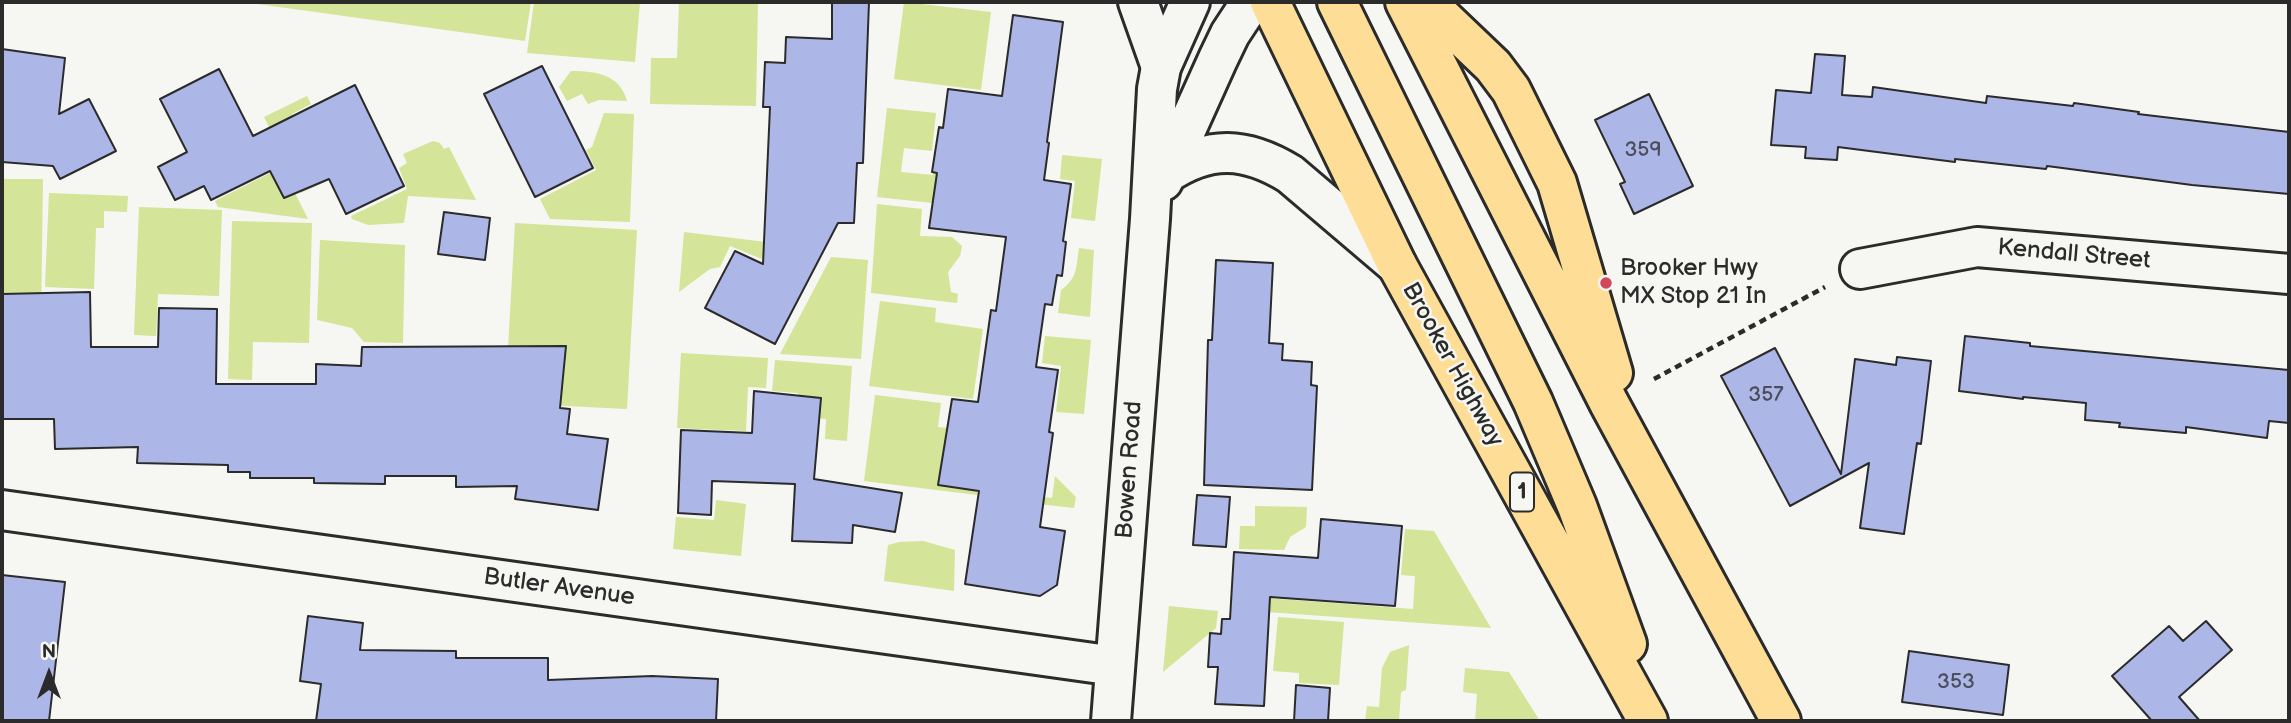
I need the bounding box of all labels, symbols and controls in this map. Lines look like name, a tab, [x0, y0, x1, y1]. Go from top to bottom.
house number: 359	[1624, 138, 1662, 164]
street label: Kendall Street	[1996, 234, 2152, 276]
place label: Brooker Hwy MX Stop 21 In	[1620, 255, 1767, 311]
marker: Brooker Hwy MX Stop 21 In	[1598, 275, 1614, 291]
street label: Brooker Highway	[1395, 278, 1509, 452]
house number: 357	[1748, 383, 1784, 409]
street label: Bowen Road	[1111, 400, 1149, 540]
road number: 1	[1510, 472, 1534, 512]
street label: Butler Avenue	[482, 563, 636, 613]
north arrow	[14, 639, 84, 709]
text: N	[42, 641, 56, 664]
house number: 353	[1937, 670, 1975, 696]

